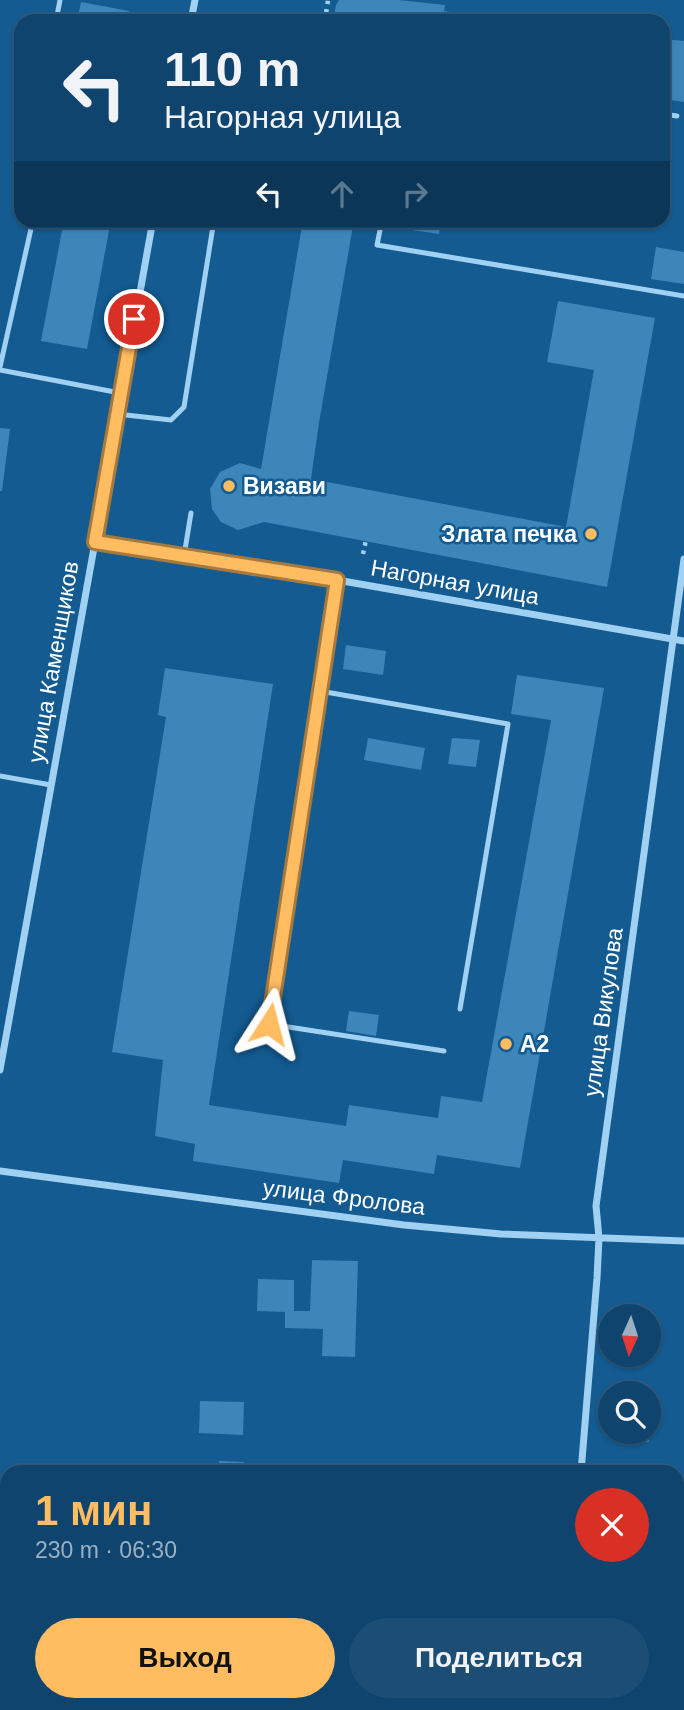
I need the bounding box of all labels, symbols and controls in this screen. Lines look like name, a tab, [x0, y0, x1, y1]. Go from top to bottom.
icon: left	[49, 42, 140, 133]
text: 110 m	[164, 42, 300, 96]
text: Нагорная улица	[164, 99, 401, 135]
icon: left	[250, 175, 288, 213]
icon: ahead	[323, 175, 361, 213]
icon: right	[396, 175, 434, 213]
pin	[104, 289, 164, 349]
icon: arrive	[115, 300, 153, 338]
place label: Визави	[243, 473, 326, 499]
marker: Визави	[221, 478, 237, 494]
place label: Злата печка	[441, 521, 577, 547]
marker: Злата печка	[583, 526, 599, 542]
street label: Нагорная улица	[369, 554, 541, 610]
street label: улица Каменщиков	[22, 559, 84, 765]
street label: улица Викулова	[578, 926, 628, 1098]
position arrow	[232, 987, 306, 1061]
place label: А2	[520, 1031, 549, 1057]
marker: А2	[498, 1036, 514, 1052]
street label: улица Фролова	[261, 1174, 427, 1220]
north arrow	[598, 1304, 662, 1367]
map controls	[598, 1304, 661, 1444]
button: search	[598, 1381, 661, 1444]
text: 1 мин	[35, 1487, 152, 1534]
button: close	[575, 1488, 649, 1562]
text: 230 m · 06:30	[35, 1537, 177, 1563]
button: Выход	[35, 1618, 335, 1698]
button: Поделиться	[349, 1618, 649, 1698]

